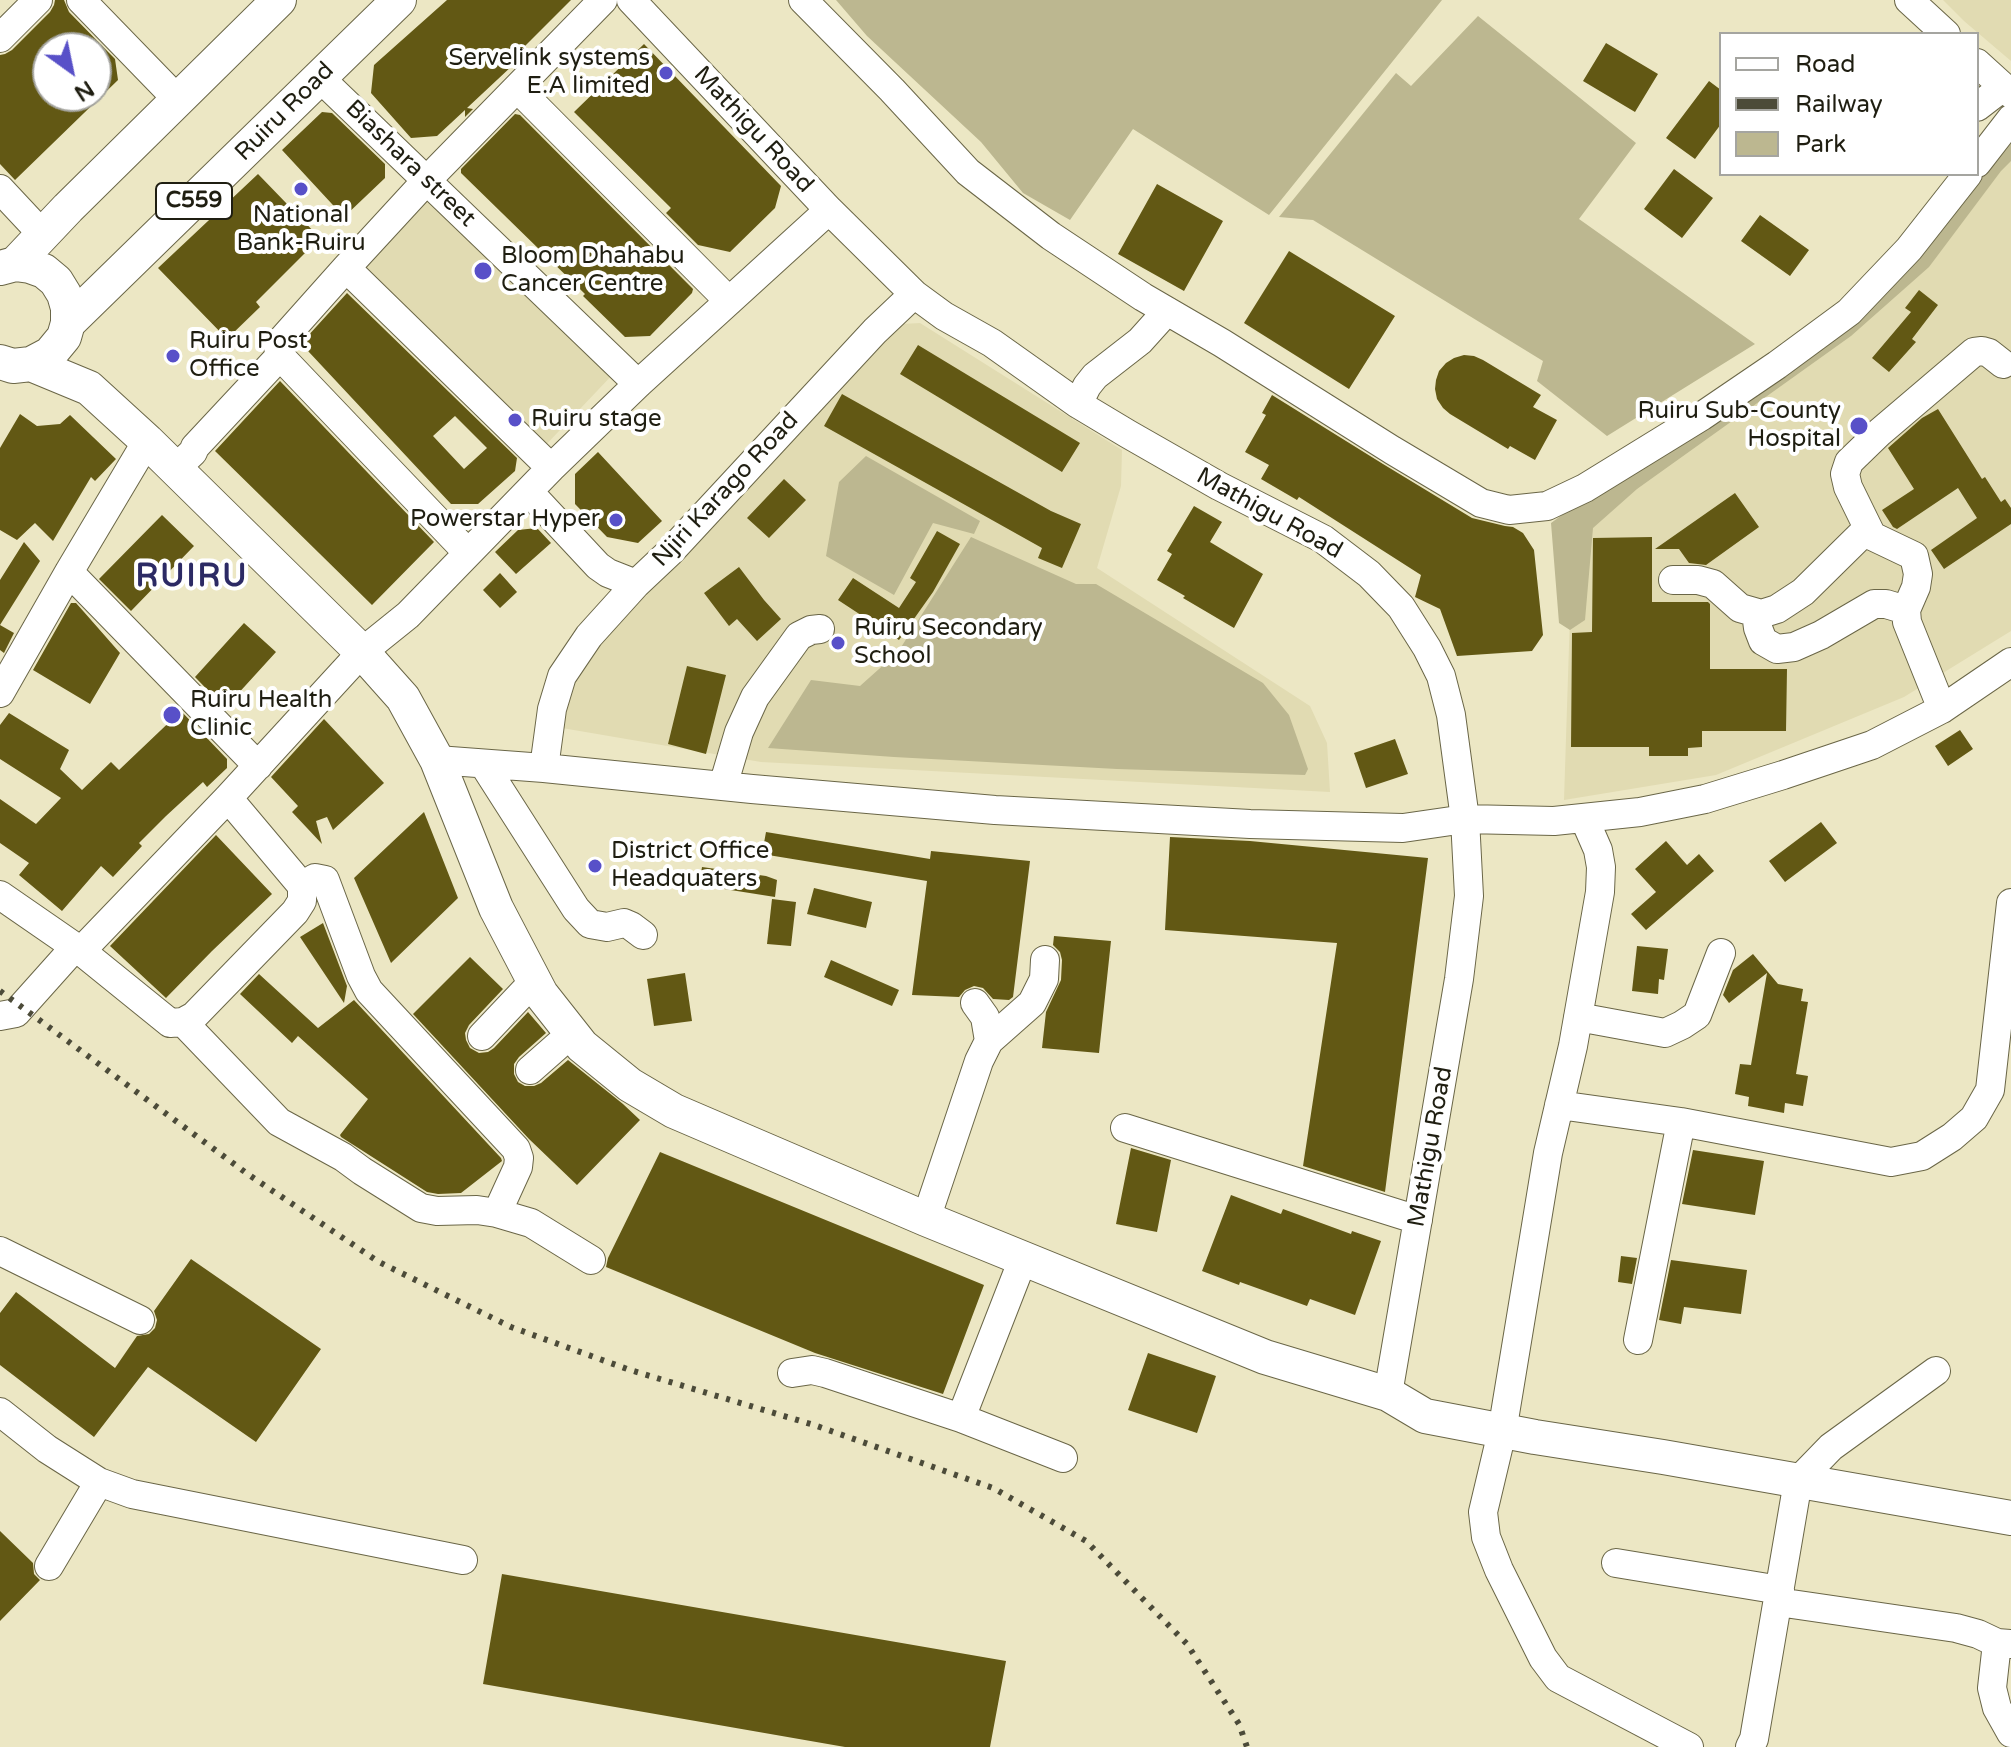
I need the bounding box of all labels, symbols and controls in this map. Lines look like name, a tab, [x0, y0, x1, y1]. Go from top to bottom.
north arrow	[32, 32, 112, 112]
legend	[1719, 32, 1979, 176]
place label: Servelink systems E.A limited	[449, 45, 650, 101]
text: Road	[1795, 50, 1855, 79]
street label: Ruiru Road	[230, 57, 340, 167]
street label: Mathigu Road	[687, 61, 819, 199]
marker: Servelink systems E.A limited	[657, 64, 675, 82]
text: N	[69, 75, 98, 106]
text: Railway	[1795, 90, 1883, 119]
street label: Biashara street	[339, 95, 481, 233]
text: Park	[1795, 130, 1846, 159]
marker: National Bank-Ruiru	[292, 180, 310, 198]
road number: C559	[156, 183, 232, 219]
place label: National Bank-Ruiru	[236, 202, 366, 258]
place label: Bloom Dhahabu Cancer Centre	[501, 243, 685, 299]
marker: Bloom Dhahabu Cancer Centre	[472, 260, 494, 282]
place label: Ruiru Post Office	[189, 328, 308, 384]
marker: Ruiru Post Office	[164, 347, 182, 365]
place label: Ruiru Sub-County Hospital	[1637, 398, 1841, 454]
place label: Ruiru stage	[531, 406, 662, 434]
street label: Njiri Karago Road	[647, 407, 805, 573]
marker: Ruiru stage	[506, 411, 524, 429]
marker: Ruiru Sub-County Hospital	[1848, 415, 1870, 437]
street label: Mathigu Road	[1191, 462, 1347, 566]
place label: Powerstar Hyper	[410, 506, 600, 534]
marker: Powerstar Hyper	[607, 511, 625, 529]
district label: RUIRU	[135, 559, 249, 597]
place label: Ruiru Secondary School	[854, 615, 1043, 671]
marker: Ruiru Secondary School	[829, 634, 847, 652]
place label: Ruiru Health Clinic	[190, 687, 332, 743]
marker: Ruiru Health Clinic	[161, 704, 183, 726]
place label: District Office Headquaters	[611, 838, 769, 894]
marker: District Office Headquaters	[586, 857, 604, 875]
street label: Mathigu Road	[1403, 1065, 1459, 1229]

